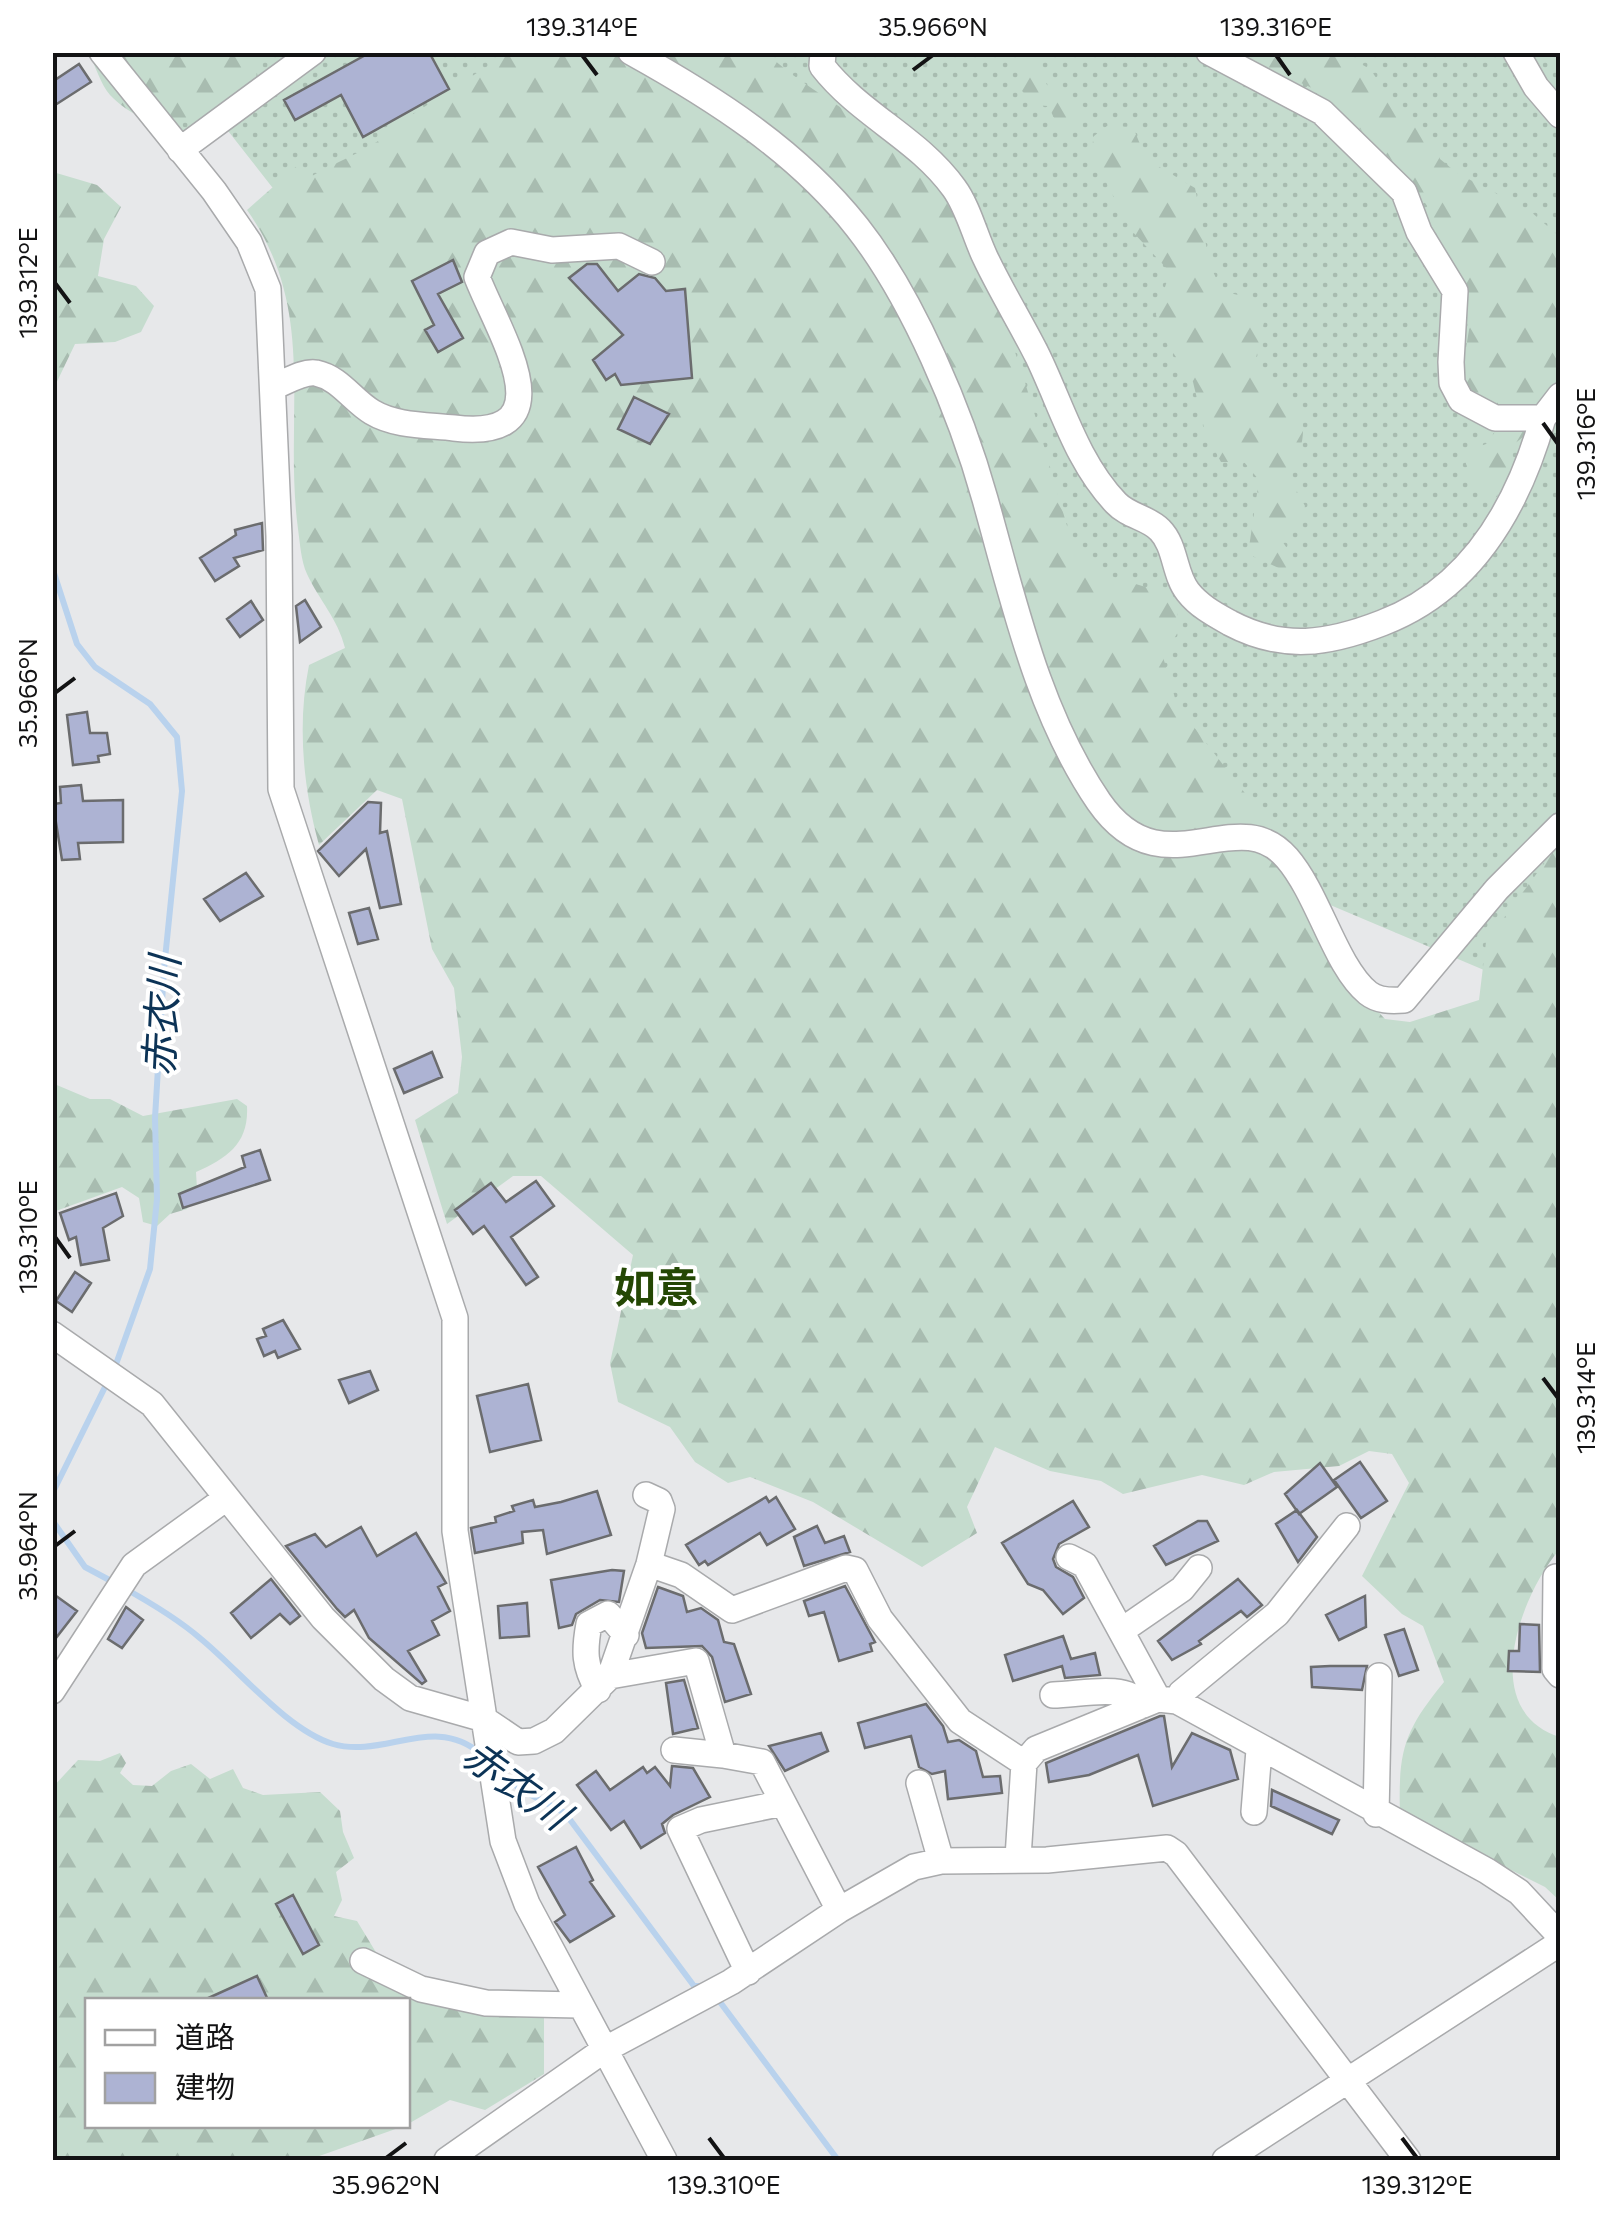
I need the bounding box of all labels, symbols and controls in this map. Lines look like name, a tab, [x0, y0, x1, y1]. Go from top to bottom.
text: 139.314°E	[526, 11, 638, 41]
text: 35.966°N	[878, 11, 988, 41]
text: 139.316°E	[1220, 11, 1332, 41]
text: 139.312°E	[12, 227, 42, 339]
text: 139.316°E	[1570, 388, 1600, 500]
text: 35.966°N	[12, 638, 42, 748]
water label: 赤衣川	[132, 951, 187, 1077]
text: 139.310°E	[12, 1180, 42, 1294]
district label: 如意	[614, 1260, 698, 1312]
text: 139.314°E	[1570, 1342, 1600, 1454]
text: 35.964°N	[12, 1491, 42, 1601]
water label: 赤衣川	[455, 1728, 584, 1840]
legend	[85, 1998, 410, 2128]
text: 道路	[175, 2017, 235, 2054]
text: 建物	[175, 2067, 235, 2104]
text: 35.962°N	[332, 2169, 440, 2199]
text: 139.310°E	[667, 2169, 781, 2199]
text: 139.312°E	[1361, 2169, 1473, 2199]

